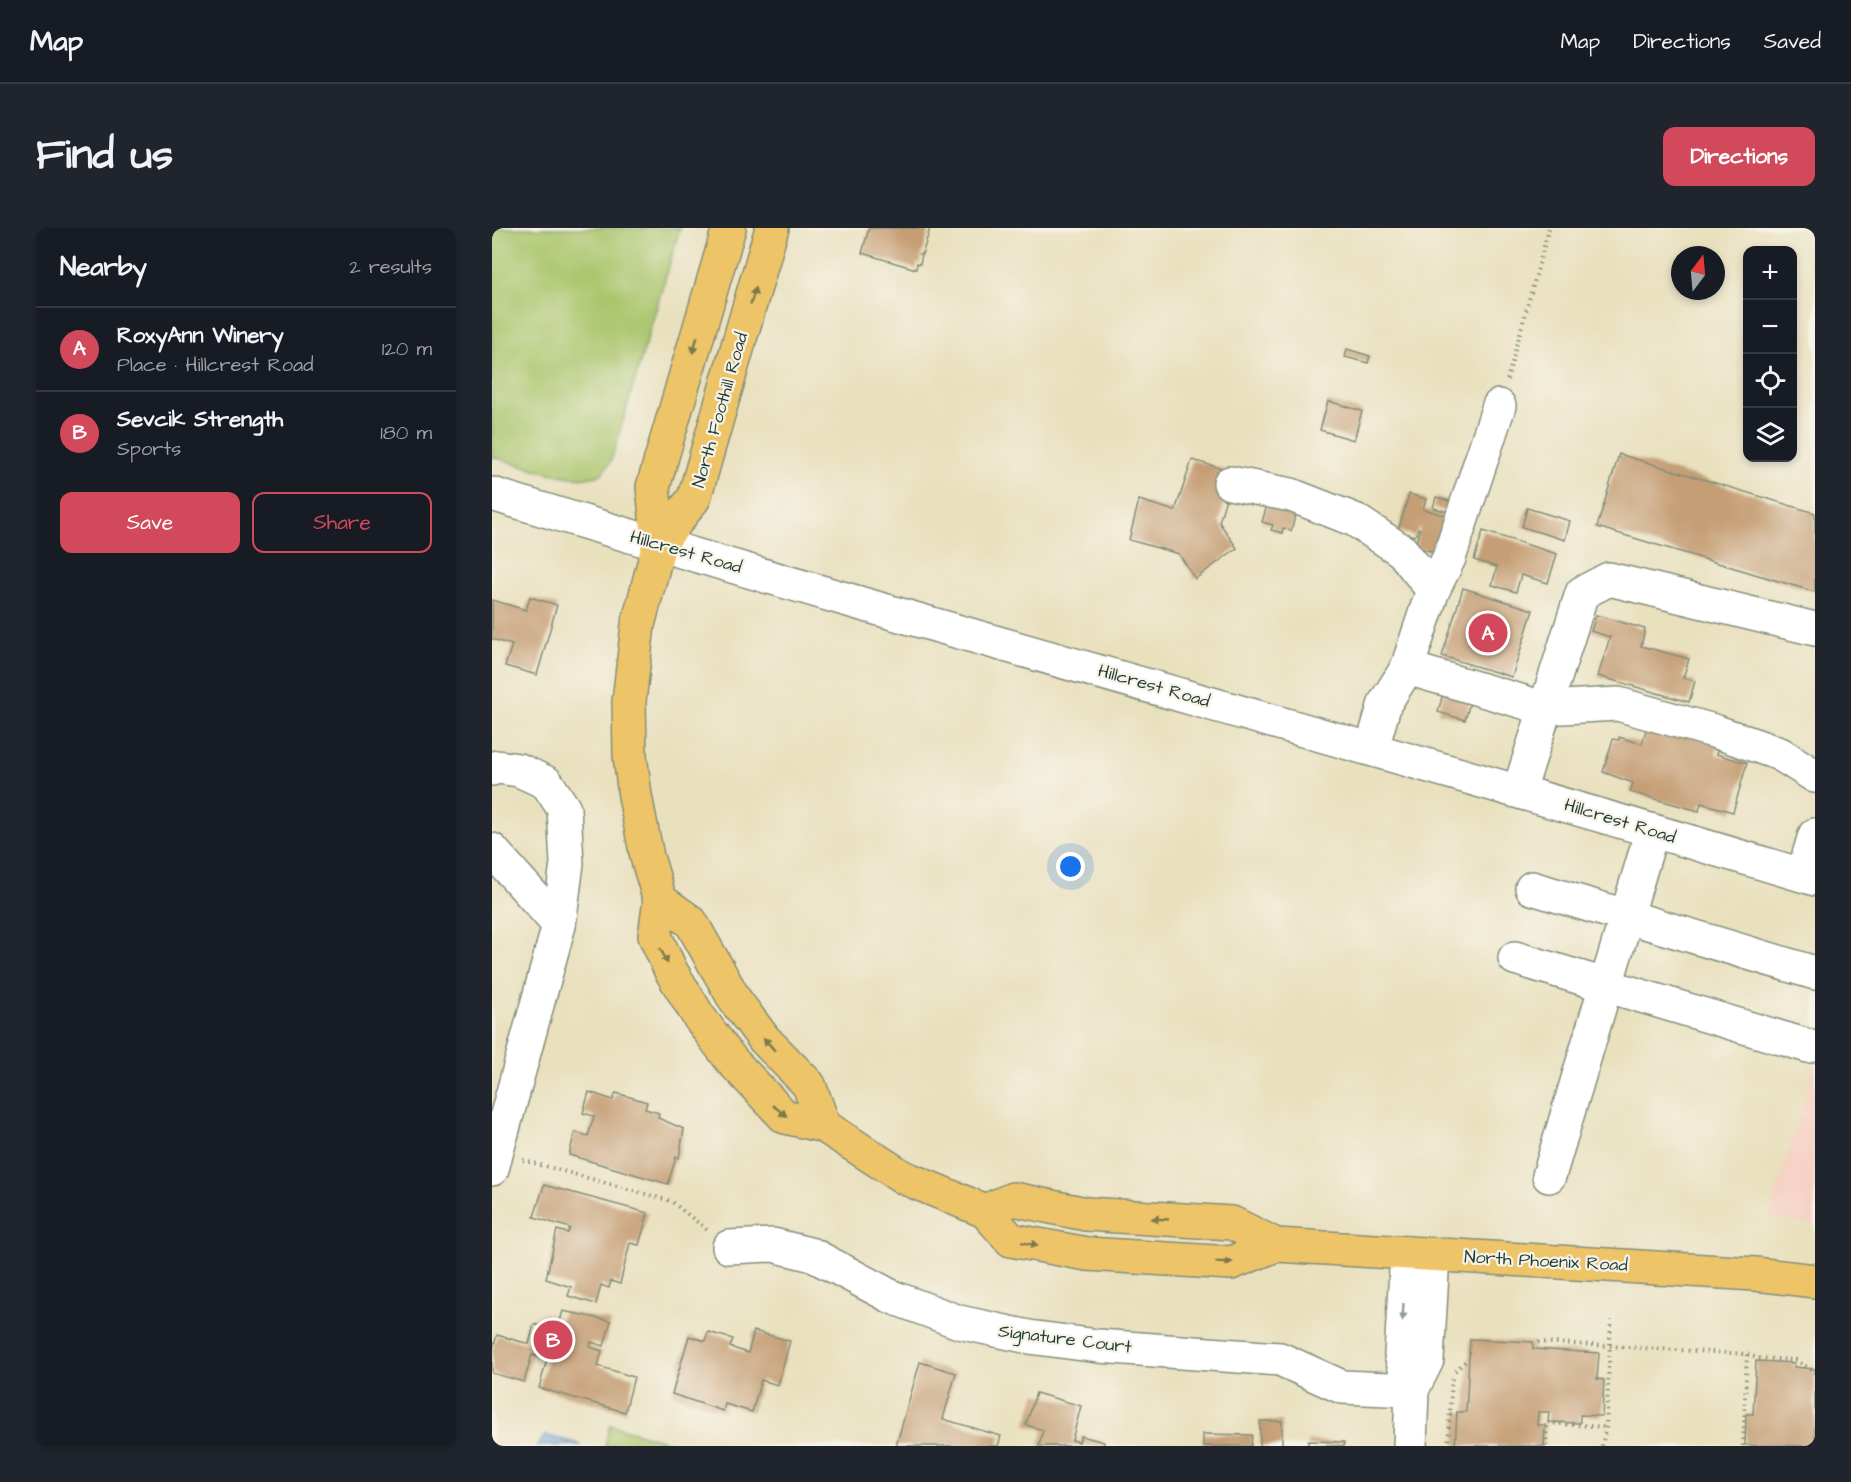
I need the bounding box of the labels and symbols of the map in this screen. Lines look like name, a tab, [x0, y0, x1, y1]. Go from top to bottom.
north arrow	[1671, 246, 1725, 300]
one-way arrow	[749, 287, 758, 305]
street label: North Foothill Road	[686, 329, 754, 491]
one-way arrow	[690, 336, 699, 354]
street label: Hillcrest Road	[627, 524, 745, 580]
pin: A	[1468, 610, 1508, 656]
street label: Hillcrest Road	[1095, 658, 1213, 714]
street label: Hillcrest Road	[1561, 792, 1679, 850]
your location	[1056, 852, 1085, 881]
one-way arrow	[659, 948, 668, 965]
one-way arrow	[763, 1037, 776, 1052]
one-way arrow	[772, 1105, 788, 1117]
one-way arrow	[1150, 1214, 1169, 1223]
one-way arrow	[1021, 1239, 1040, 1249]
street label: North Phoenix Road	[1464, 1244, 1628, 1278]
one-way arrow	[1215, 1257, 1234, 1267]
one-way arrow	[1399, 1302, 1408, 1321]
pin: B	[534, 1318, 572, 1362]
street label: Signature Court	[997, 1318, 1134, 1361]

